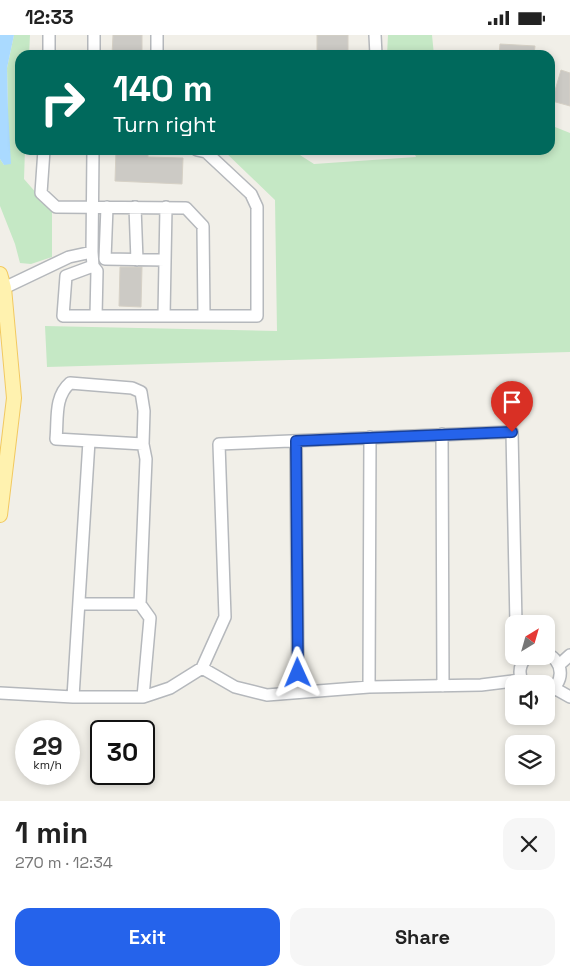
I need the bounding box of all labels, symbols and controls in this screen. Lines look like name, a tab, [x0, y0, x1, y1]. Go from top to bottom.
text: 12:33	[25, 5, 74, 30]
text: 140 m	[113, 67, 213, 111]
icon: right	[30, 70, 95, 135]
text: Turn right	[113, 110, 216, 138]
pin	[491, 381, 533, 432]
icon: arrive	[498, 388, 526, 416]
north arrow	[505, 615, 555, 665]
map controls	[505, 615, 555, 785]
position arrow	[271, 646, 323, 698]
button: sound	[505, 675, 555, 725]
speed limit sign: 30	[90, 720, 155, 785]
text: 29	[32, 730, 63, 762]
button: layers	[505, 735, 555, 785]
text: km/h	[33, 757, 62, 773]
text: 1 min	[15, 813, 88, 852]
button: close	[503, 818, 555, 870]
text: 270 m · 12:34	[15, 852, 113, 873]
button: Exit	[15, 908, 280, 966]
button: Share	[290, 908, 555, 966]

